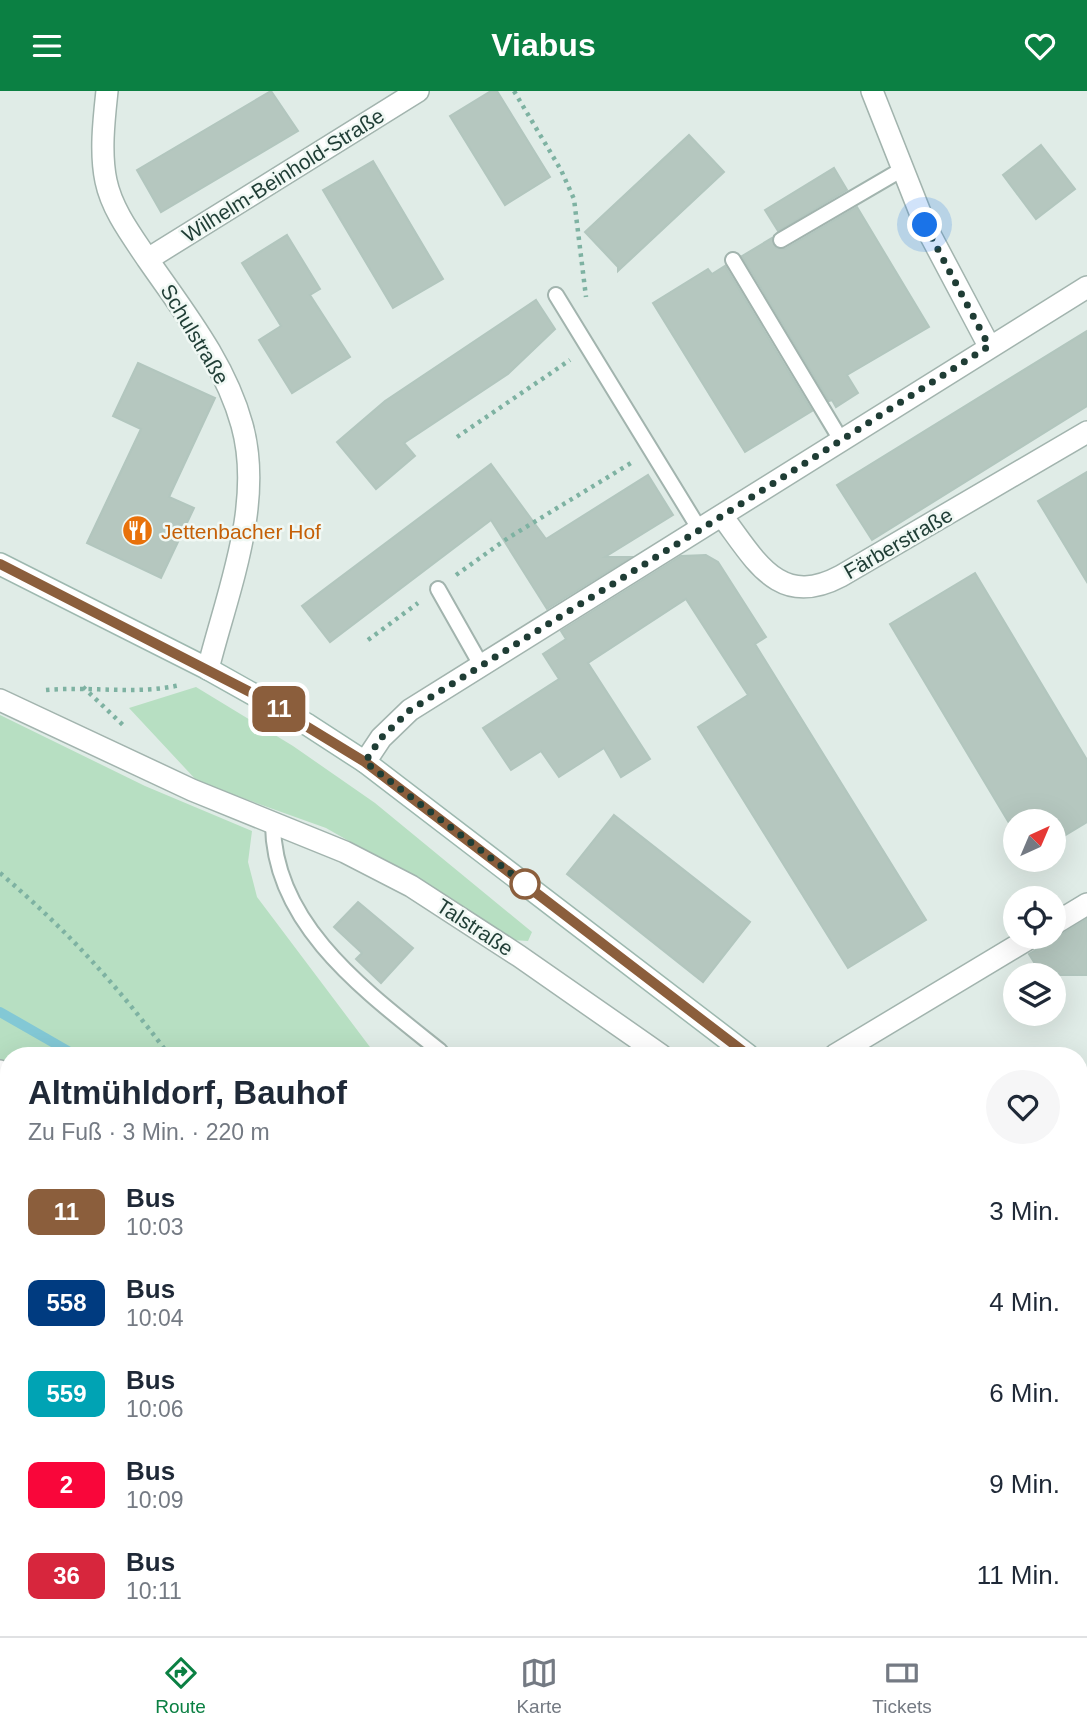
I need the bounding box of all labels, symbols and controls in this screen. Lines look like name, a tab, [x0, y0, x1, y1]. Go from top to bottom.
icon: menu	[28, 27, 66, 65]
text: Viabus	[491, 27, 596, 63]
icon: heart	[1021, 27, 1059, 65]
street label: Wilhelm-Beinhold-Straße	[178, 103, 388, 247]
your location	[907, 207, 942, 242]
street label: Schulstraße	[156, 280, 234, 388]
street label: Färberstraße	[840, 503, 956, 583]
restaurant icon: Jettenbacher Hof	[121, 514, 155, 548]
place label: Jettenbacher Hof	[161, 520, 321, 543]
line badge: 11	[247, 686, 310, 732]
text: 11	[266, 695, 292, 722]
north arrow	[1003, 809, 1066, 871]
map controls	[1003, 809, 1066, 1026]
unlabelled marker	[510, 869, 540, 899]
button: locate	[1003, 886, 1066, 949]
street label: Talstraße	[433, 894, 517, 960]
button: layers	[1003, 963, 1066, 1026]
button: heart	[986, 1070, 1060, 1144]
text: Altmühldorf, Bauhof	[28, 1074, 347, 1111]
text: Zu Fuß · 3 Min. · 220 m	[28, 1119, 270, 1145]
text: Bus	[126, 1183, 175, 1213]
text: 3 Min.	[989, 1196, 1060, 1226]
text: 11	[54, 1198, 79, 1225]
text: 10:03	[126, 1214, 184, 1240]
text: Bus	[126, 1274, 175, 1304]
text: 4 Min.	[989, 1287, 1060, 1317]
text: 558	[46, 1289, 87, 1316]
text: 10:04	[126, 1305, 184, 1331]
text: Bus	[126, 1365, 175, 1395]
text: 6 Min.	[989, 1378, 1060, 1408]
text: 559	[46, 1380, 87, 1407]
text: 10:06	[126, 1396, 184, 1422]
text: Bus	[126, 1456, 175, 1486]
text: 9 Min.	[989, 1469, 1060, 1499]
text: 2	[60, 1471, 73, 1498]
text: 10:09	[126, 1487, 184, 1513]
text: Bus	[126, 1547, 175, 1577]
text: 11 Min.	[977, 1560, 1060, 1590]
text: 36	[53, 1562, 80, 1589]
text: 10:11	[126, 1578, 182, 1604]
tab: Route	[155, 1654, 206, 1718]
tab: Karte	[516, 1654, 562, 1718]
tab: Tickets	[872, 1654, 932, 1718]

